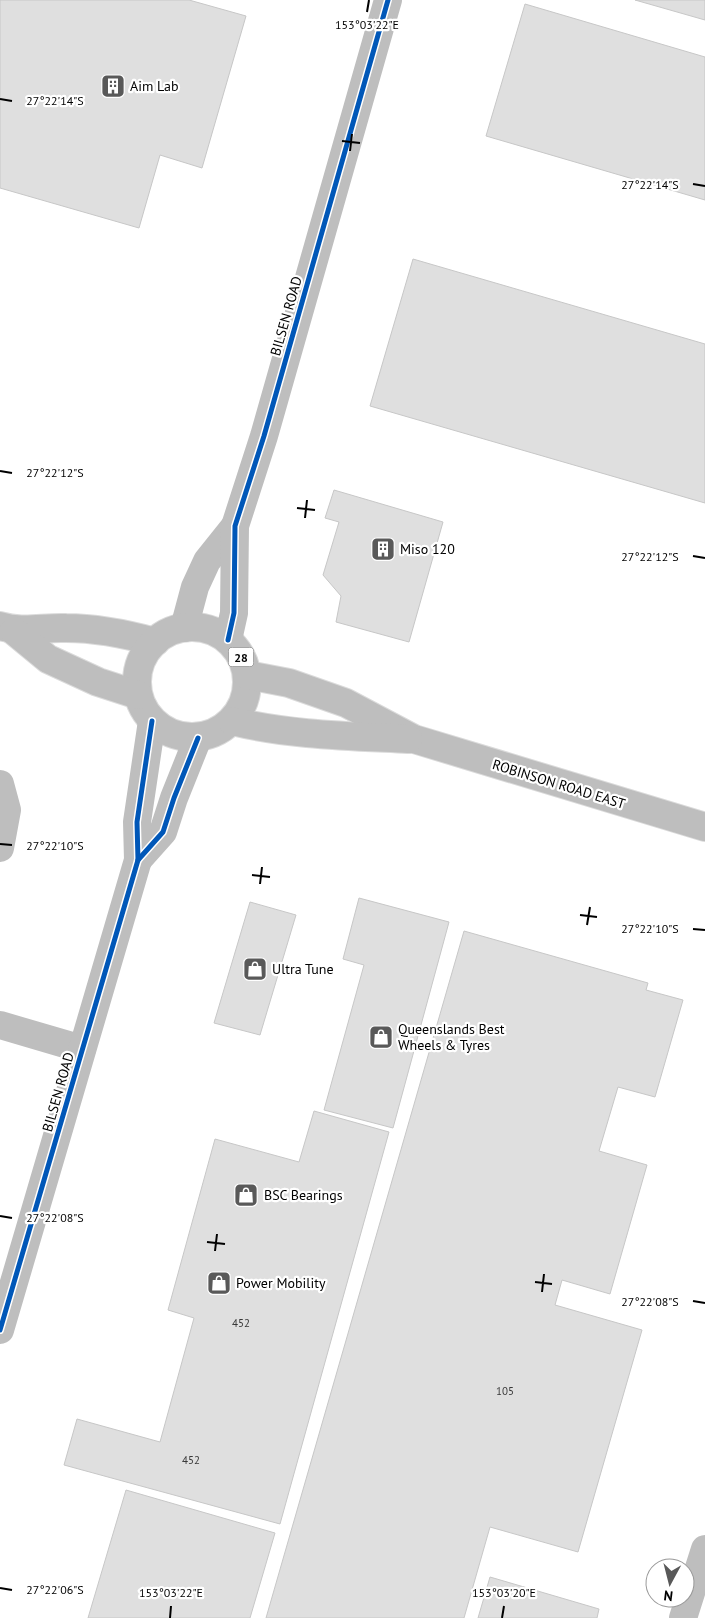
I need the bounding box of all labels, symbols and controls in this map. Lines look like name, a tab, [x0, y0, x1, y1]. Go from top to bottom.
text: 153°03'22"E	[335, 17, 399, 32]
building icon: Aim Lab	[100, 73, 126, 99]
place label: Aim Lab	[130, 77, 179, 95]
text: 27°22'14"S	[26, 93, 84, 108]
text: 27°22'14"S	[621, 177, 679, 192]
street label: BILSEN ROAD	[266, 274, 306, 358]
text: 27°22'12"S	[26, 465, 84, 480]
building icon: Miso 120	[370, 536, 396, 562]
place label: Miso 120	[400, 540, 455, 558]
text: 27°22'12"S	[621, 549, 679, 564]
road number: 28	[228, 648, 254, 666]
street label: ROBINSON ROAD EAST	[490, 755, 628, 813]
text: 27°22'10"S	[26, 838, 84, 853]
text: 27°22'10"S	[621, 921, 679, 936]
shop icon: Ultra Tune	[242, 956, 268, 982]
place label: Ultra Tune	[272, 960, 334, 978]
place label: Queenslands Best Wheels & Tyres	[398, 1020, 505, 1054]
shop icon: Queenslands Best Wheels & Tyres	[368, 1024, 394, 1050]
street label: BILSEN ROAD	[38, 1050, 78, 1134]
shop icon: BSC Bearings	[233, 1182, 259, 1208]
place label: BSC Bearings	[264, 1186, 343, 1204]
text: 27°22'08"S	[26, 1210, 84, 1225]
shop icon: Power Mobility	[206, 1270, 232, 1296]
place label: Power Mobility	[236, 1274, 326, 1292]
text: 27°22'08"S	[621, 1294, 679, 1309]
house number: 452	[232, 1316, 250, 1330]
house number: 105	[496, 1384, 514, 1398]
house number: 452	[182, 1453, 200, 1467]
north arrow	[645, 1558, 695, 1608]
text: 27°22'06"S	[26, 1582, 84, 1597]
text: 153°03'22"E	[139, 1585, 203, 1600]
text: 153°03'20"E	[472, 1585, 536, 1600]
text: N	[663, 1586, 674, 1605]

